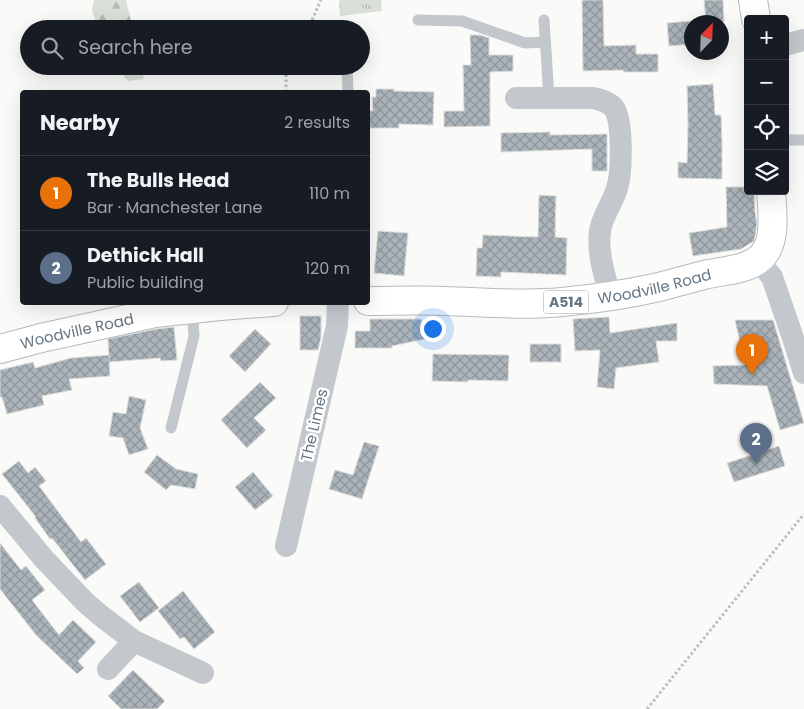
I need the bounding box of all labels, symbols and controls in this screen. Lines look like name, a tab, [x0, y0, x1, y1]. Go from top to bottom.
north arrow	[684, 15, 729, 60]
map controls	[744, 15, 789, 195]
button: +	[744, 15, 789, 60]
search box	[20, 20, 370, 75]
icon: search	[38, 34, 66, 62]
text: Search here	[78, 34, 192, 61]
button: −	[744, 60, 789, 105]
button: locate	[744, 105, 789, 150]
text: Nearby	[40, 108, 120, 137]
text: 2 results	[284, 111, 350, 134]
button: layers	[744, 150, 789, 195]
text: The Bulls Head	[87, 167, 229, 194]
text: 1	[53, 182, 59, 205]
text: 110 m	[309, 182, 350, 205]
text: Bar · Manchester Lane	[87, 196, 262, 219]
text: Dethick Hall	[87, 242, 204, 269]
text: 2	[51, 257, 61, 280]
text: 120 m	[305, 257, 350, 280]
street label: Woodville Road	[596, 263, 713, 308]
text: Public building	[87, 271, 204, 294]
road number: A514	[544, 290, 588, 314]
street label: Woodville Road	[18, 308, 136, 354]
your location	[420, 316, 446, 342]
pin: 1	[736, 334, 768, 375]
street label: The Limes	[295, 387, 333, 463]
pin: 2	[740, 423, 772, 464]

